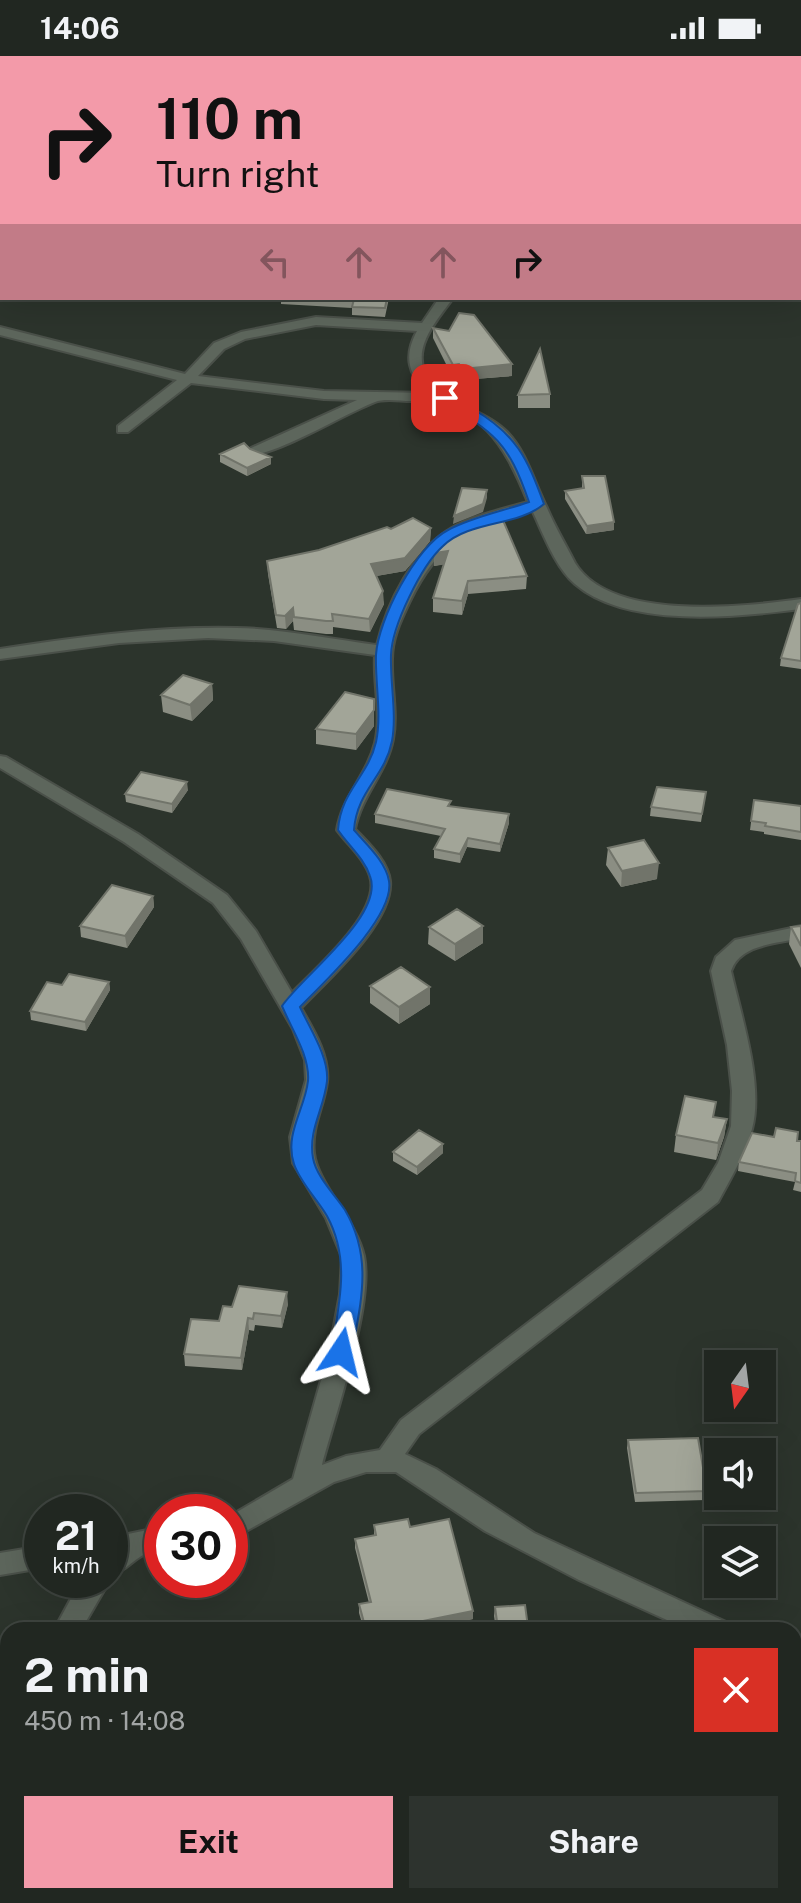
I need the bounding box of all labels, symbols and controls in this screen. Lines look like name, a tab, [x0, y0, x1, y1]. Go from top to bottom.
text: 14:06	[40, 10, 120, 46]
text: 110 m	[156, 86, 303, 152]
icon: right	[24, 88, 128, 192]
text: Turn right	[156, 153, 319, 195]
icon: left	[253, 240, 297, 284]
icon: ahead	[337, 240, 381, 284]
icon: ahead	[421, 240, 465, 284]
icon: right	[505, 240, 549, 284]
pin	[411, 364, 479, 432]
icon: arrive	[423, 376, 467, 420]
position arrow	[299, 1310, 383, 1394]
north arrow	[704, 1350, 776, 1422]
map controls	[704, 1350, 776, 1598]
button: sound	[704, 1438, 776, 1510]
speed limit sign: 30	[144, 1494, 248, 1598]
text: 21	[55, 1512, 97, 1559]
button: layers	[704, 1526, 776, 1598]
text: km/h	[52, 1554, 100, 1578]
text: 2 min	[24, 1646, 150, 1703]
button: close	[694, 1648, 778, 1732]
text: 450 m · 14:08	[24, 1705, 185, 1736]
button: Exit	[24, 1796, 393, 1888]
button: Share	[409, 1796, 778, 1888]

